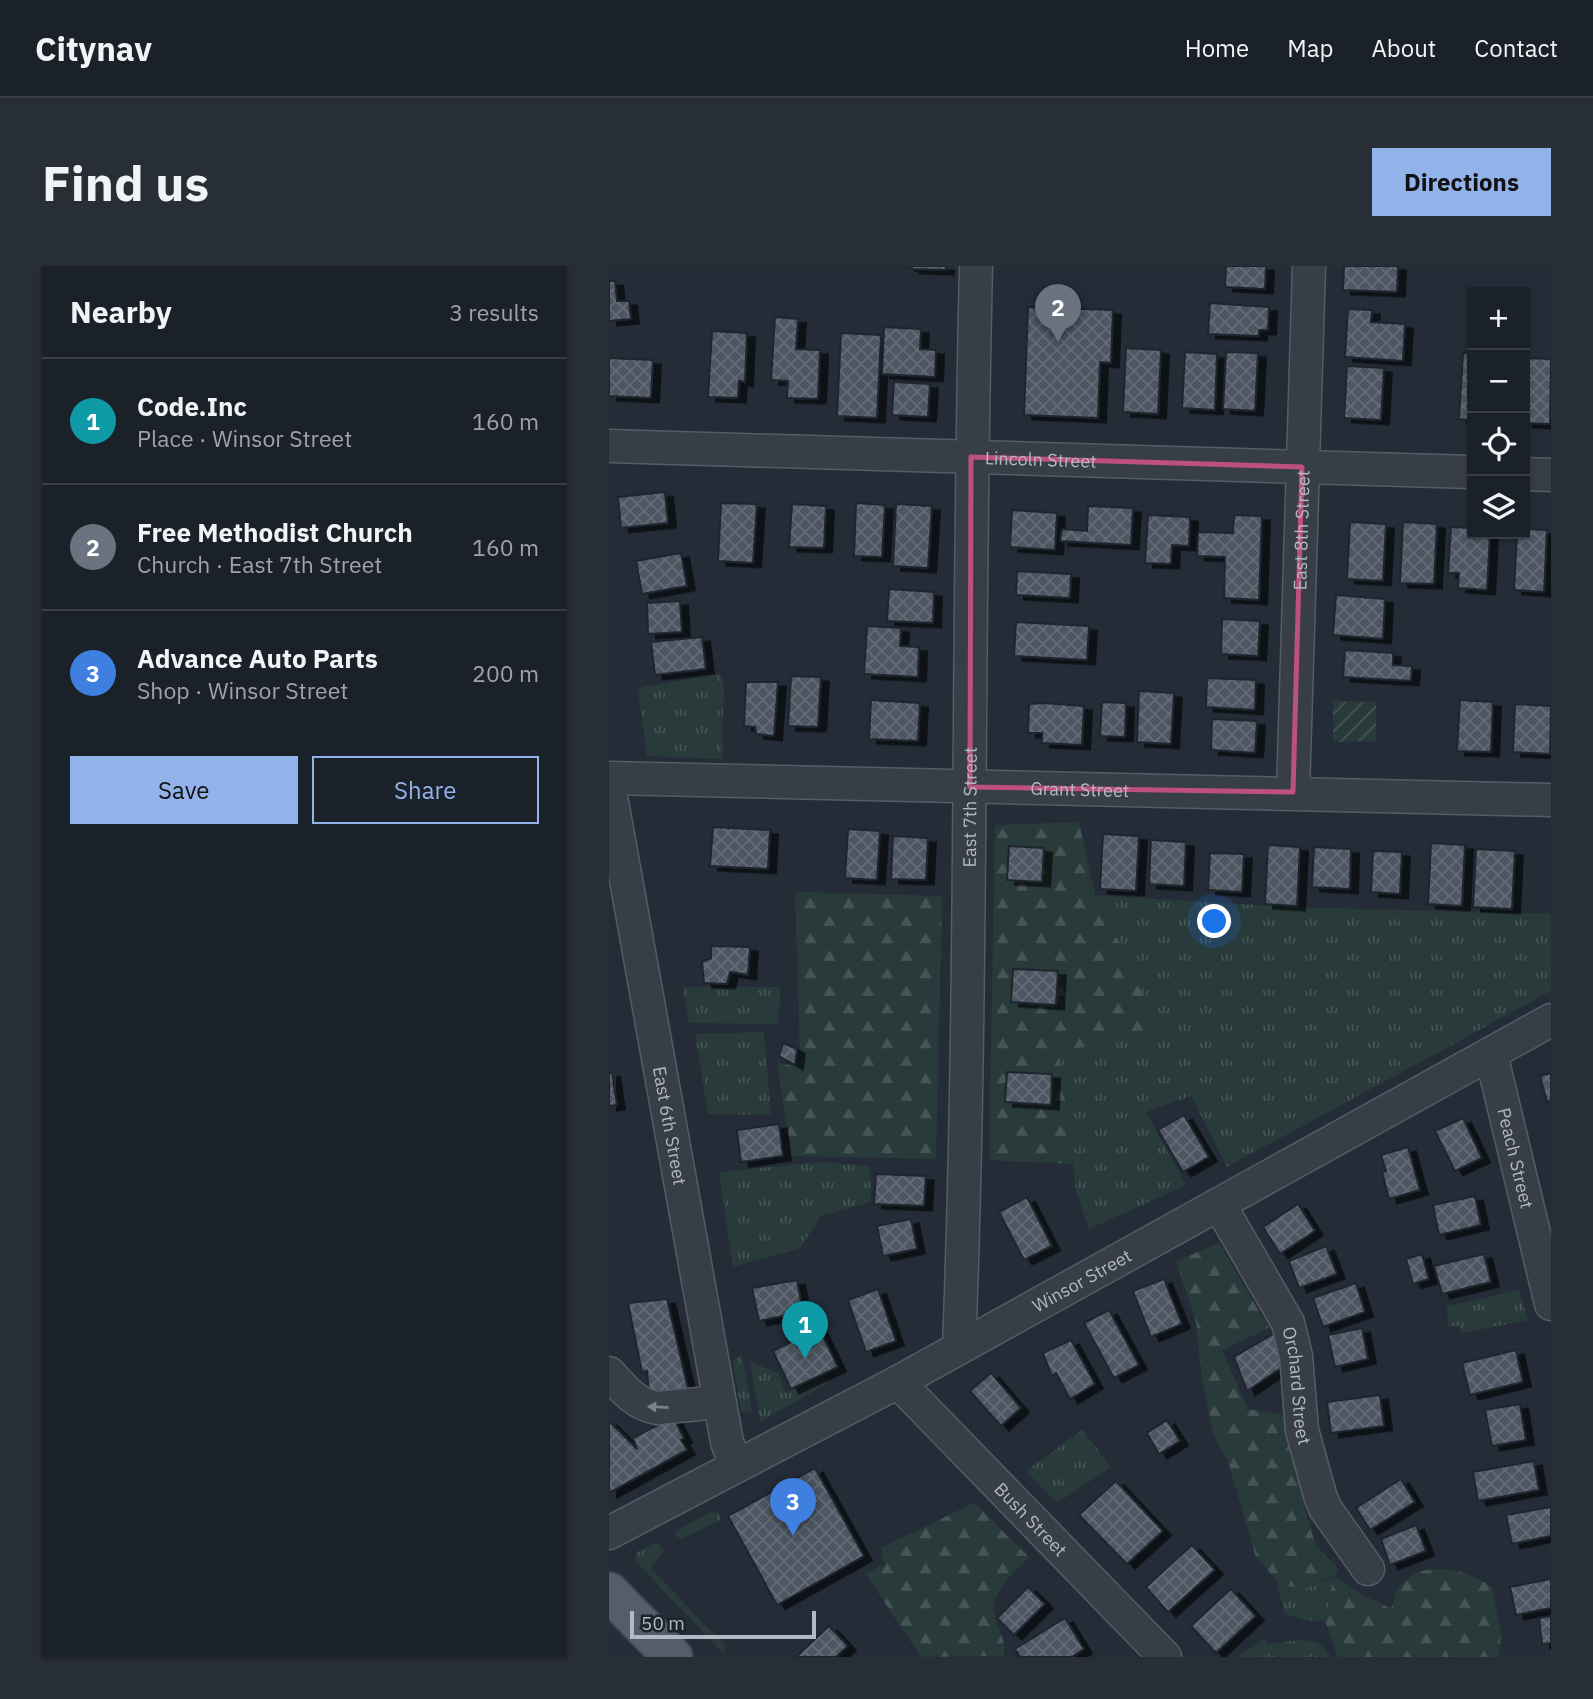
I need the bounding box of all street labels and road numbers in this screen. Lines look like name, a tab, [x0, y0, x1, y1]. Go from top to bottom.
street label: Lincoln Street	[985, 446, 1097, 472]
street label: East 8th Street	[1288, 470, 1314, 591]
street label: East 7th Street	[957, 747, 981, 867]
street label: Grant Street	[1030, 776, 1130, 802]
street label: East 6th Street	[648, 1064, 692, 1187]
street label: Peach Street	[1493, 1105, 1539, 1211]
street label: Winsor Street	[1028, 1244, 1135, 1317]
street label: Orchard Street	[1278, 1324, 1317, 1447]
street label: Bush Street	[990, 1477, 1072, 1561]

